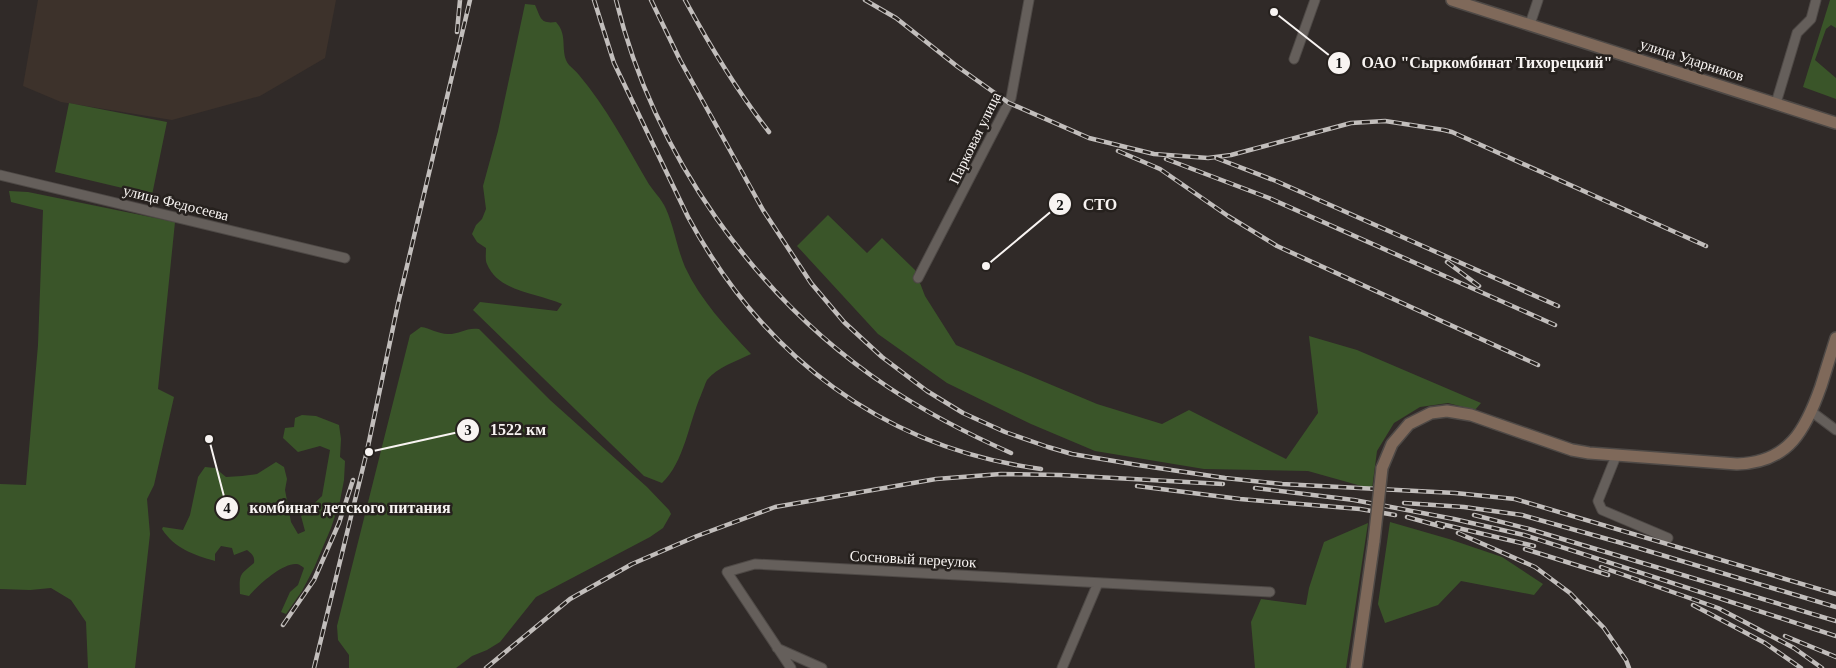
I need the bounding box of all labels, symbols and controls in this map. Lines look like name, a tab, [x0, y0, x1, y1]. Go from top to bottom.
street label: улица Ударников	[1638, 36, 1746, 84]
callout: ОАО "Сыркомбинат Тихорецкий"	[1327, 47, 1623, 78]
text: ОАО "Сыркомбинат Тихорецкий"	[1362, 54, 1612, 72]
text: 1	[1335, 55, 1343, 71]
street label: Парковая улица	[946, 89, 1004, 187]
street label: улица Федосеева	[122, 182, 231, 224]
callout: СТО	[1048, 189, 1127, 220]
text: СТО	[1083, 196, 1117, 213]
text: 2	[1056, 197, 1064, 213]
callout: 1522 км	[455, 414, 556, 445]
text: 1522 км	[490, 421, 546, 438]
text: 3	[464, 422, 472, 438]
callout: комбинат детского питания	[214, 492, 461, 523]
text: комбинат детского питания	[249, 499, 451, 516]
text: 4	[223, 500, 231, 516]
street label: Сосновый переулок	[849, 548, 977, 570]

